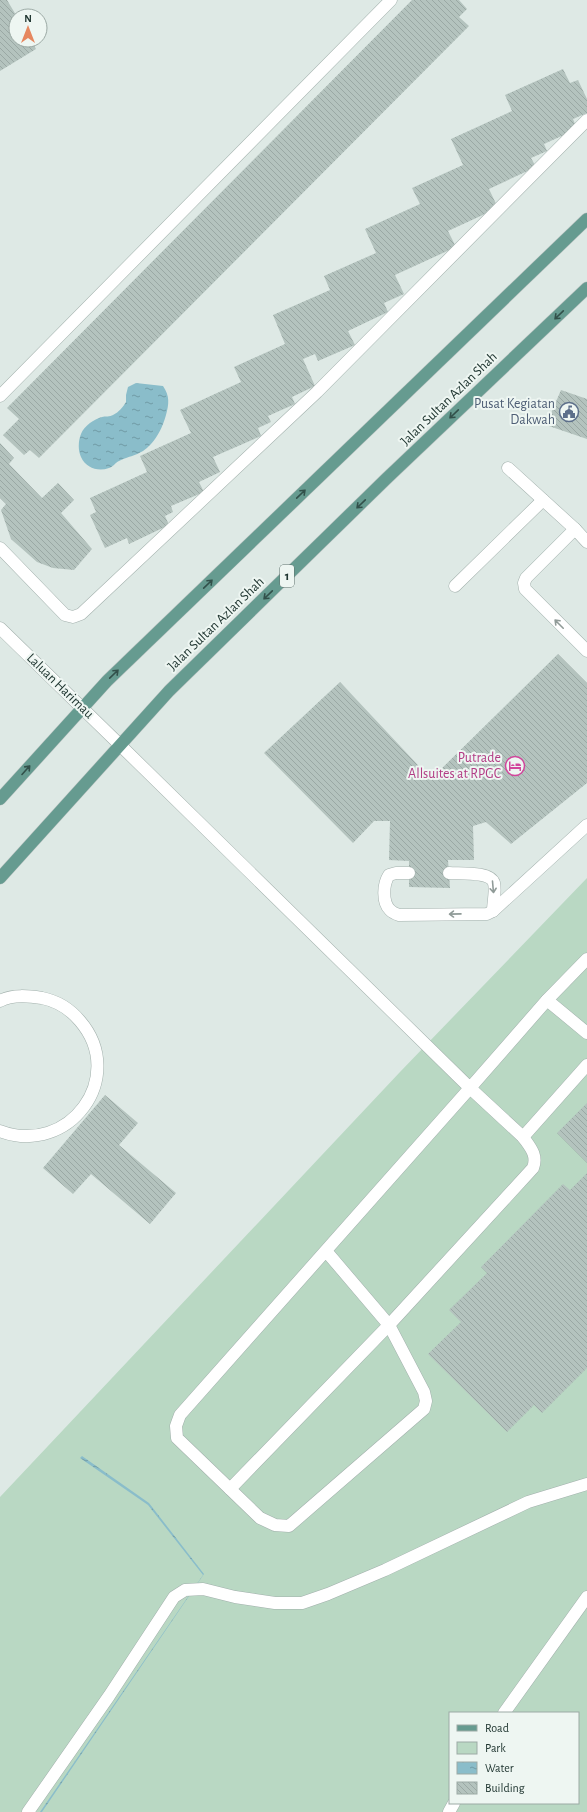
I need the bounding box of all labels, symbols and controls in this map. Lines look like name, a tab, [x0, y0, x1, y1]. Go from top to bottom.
north arrow	[8, 8, 48, 48]
text: N	[24, 13, 32, 24]
one-way arrow	[554, 310, 564, 320]
street label: Jalan Sultan Azlan Shah	[398, 349, 500, 449]
place label: Pusat Kegiatan Dakwah	[474, 397, 555, 427]
public building icon: Pusat Kegiatan Dakwah	[558, 401, 580, 423]
one-way arrow	[450, 409, 460, 418]
one-way arrow	[296, 489, 306, 499]
one-way arrow	[356, 499, 366, 509]
road number: 1	[280, 565, 294, 587]
street label: Jalan Sultan Azlan Shah	[165, 574, 267, 674]
one-way arrow	[203, 579, 213, 589]
one-way arrow	[263, 590, 273, 600]
one-way arrow	[555, 619, 564, 629]
street label: Laluan Harimau	[24, 651, 96, 721]
one-way arrow	[109, 670, 119, 679]
place label: Putrade Allsuites at RPGC	[408, 751, 501, 781]
hotel icon: Putrade Allsuites at RPGC	[504, 755, 526, 777]
one-way arrow	[21, 765, 31, 775]
one-way arrow	[489, 880, 497, 893]
one-way arrow	[449, 910, 462, 918]
legend	[449, 1712, 579, 1804]
text: Road	[485, 1722, 509, 1734]
text: Park	[485, 1742, 506, 1754]
text: Water	[485, 1762, 514, 1774]
text: Building	[485, 1782, 525, 1794]

